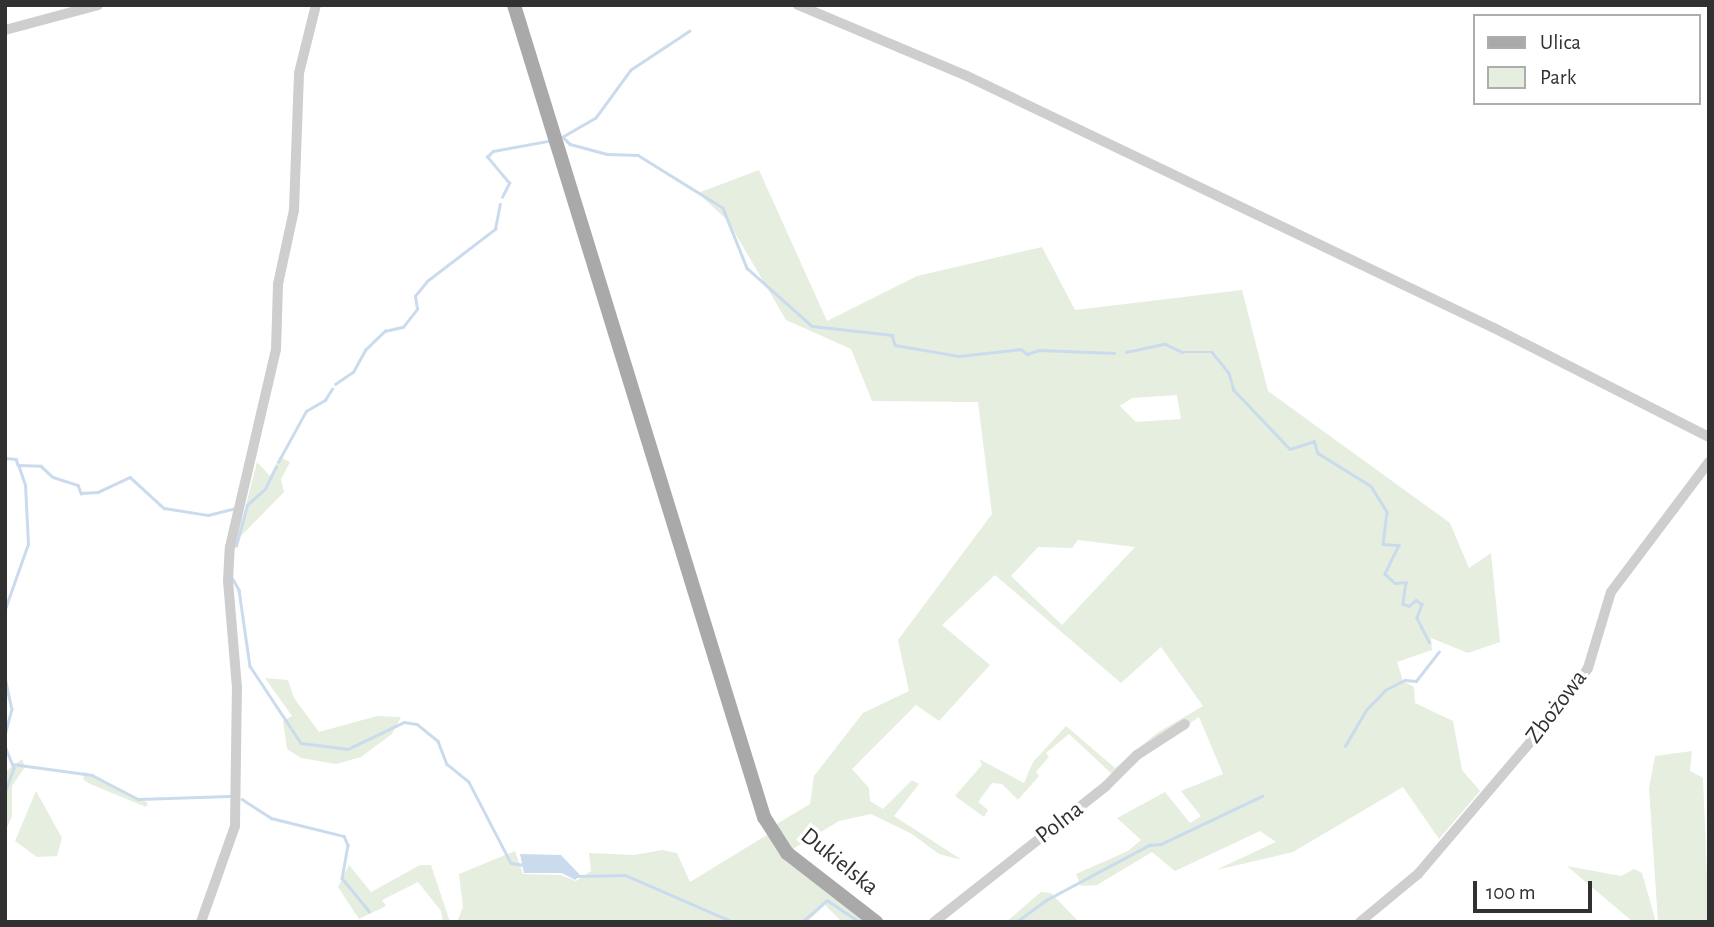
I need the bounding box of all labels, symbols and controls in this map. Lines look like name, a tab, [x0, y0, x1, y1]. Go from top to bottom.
legend	[1472, 14, 1700, 105]
text: Ulica	[1540, 32, 1581, 53]
text: Park	[1540, 67, 1576, 88]
street label: Zbożowa	[1520, 665, 1594, 749]
street label: Polna	[1030, 795, 1090, 851]
street label: Dukielska	[794, 822, 884, 902]
scale bar	[1476, 867, 1595, 911]
text: 100 m	[1486, 882, 1536, 903]

